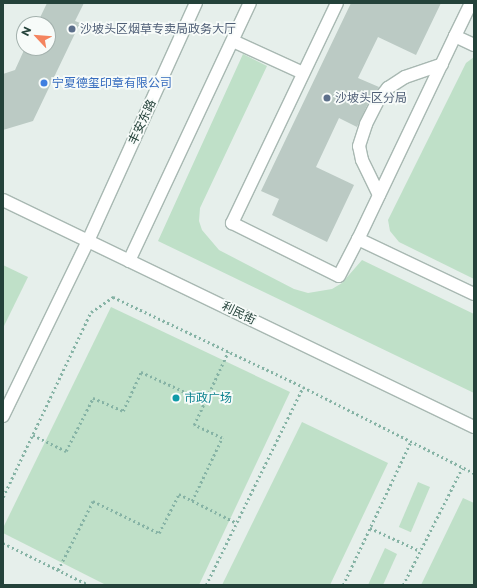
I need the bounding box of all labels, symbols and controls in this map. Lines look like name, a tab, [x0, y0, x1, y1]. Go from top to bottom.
north arrow	[16, 16, 56, 56]
place label: 沙坡头区烟草专卖局政务大厅	[80, 22, 236, 36]
text: N	[18, 24, 34, 38]
marker: 沙坡头区烟草专卖局政务大厅	[67, 24, 77, 34]
place label: 宁夏德玺印章有限公司	[52, 76, 172, 90]
marker: 宁夏德玺印章有限公司	[39, 78, 49, 88]
place label: 沙坡头区分局	[335, 91, 407, 105]
marker: 沙坡头区分局	[322, 93, 332, 103]
street label: 丰安东路	[125, 97, 159, 147]
street label: 利民街	[220, 299, 258, 327]
place label: 市政广场	[184, 391, 232, 405]
marker: 市政广场	[171, 393, 181, 403]

